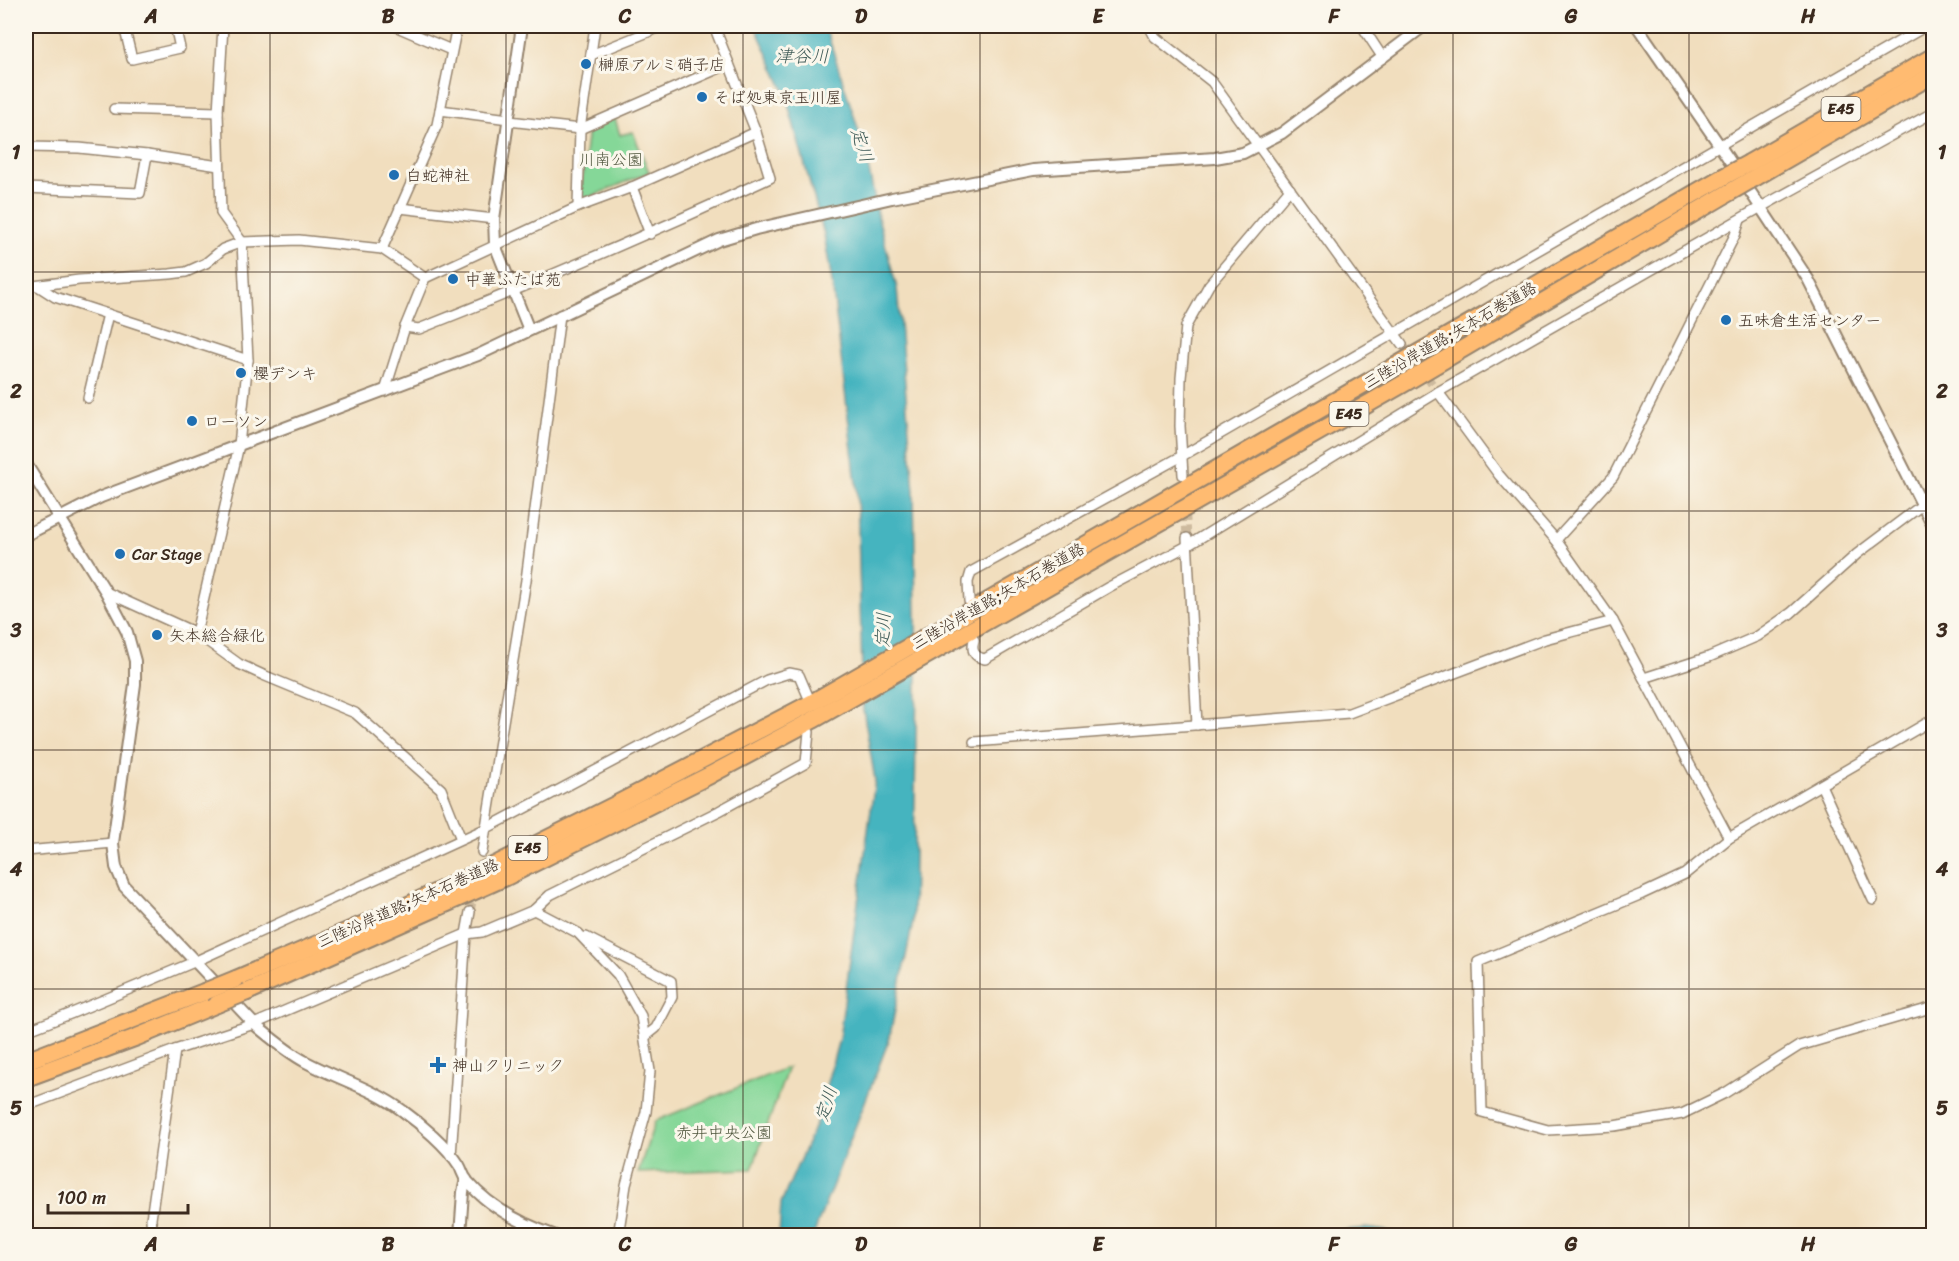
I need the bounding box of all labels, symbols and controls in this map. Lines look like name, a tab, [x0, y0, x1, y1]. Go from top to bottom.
text: A	[143, 0, 158, 34]
text: B	[382, 0, 395, 34]
text: C	[618, 0, 632, 34]
text: D	[855, 0, 868, 34]
text: E	[1092, 0, 1105, 34]
text: F	[1328, 0, 1341, 34]
text: G	[1564, 0, 1578, 34]
text: H	[1800, 0, 1816, 34]
water label: 津谷川	[775, 40, 829, 72]
place label: 榊原アルミ硝子店	[598, 50, 725, 79]
marker: 榊原アルミ硝子店	[579, 57, 593, 71]
place label: そば処東京玉川屋	[714, 83, 842, 112]
marker: そば処東京玉川屋	[695, 90, 709, 104]
road number: E45	[1822, 97, 1860, 121]
water label: 定川	[841, 123, 883, 167]
text: 1	[12, 135, 21, 170]
text: 1	[1938, 135, 1947, 170]
park label: 川南公園	[579, 145, 643, 174]
place label: 白蛇神社	[406, 161, 470, 190]
marker: 白蛇神社	[387, 168, 401, 182]
place label: 中華ふたば苑	[465, 265, 561, 294]
marker: 中華ふたば苑	[446, 272, 460, 286]
street label: 三陸沿岸道路;矢本石巻道路	[1358, 273, 1542, 397]
place label: 五味倉生活センター	[1738, 306, 1881, 335]
marker: 五味倉生活センター	[1719, 313, 1733, 327]
place label: 櫻デンキ	[253, 359, 317, 388]
marker: 櫻デンキ	[234, 366, 248, 380]
text: 2	[9, 374, 22, 409]
text: 2	[1935, 374, 1948, 409]
road number: E45	[1330, 402, 1368, 426]
place label: ローソン	[204, 407, 268, 436]
marker: ローソン	[185, 414, 199, 428]
street label: 三陸沿岸道路;矢本石巻道路	[906, 534, 1090, 658]
place label: Car Stage	[132, 540, 202, 569]
marker: Car Stage	[113, 547, 127, 561]
water label: 定川	[866, 611, 900, 649]
text: 3	[10, 613, 22, 648]
text: 3	[1936, 613, 1948, 648]
place label: 矢本総合緑化	[169, 621, 265, 650]
marker: 矢本総合緑化	[150, 628, 164, 642]
road number: E45	[508, 836, 548, 860]
street label: 三陸沿岸道路;矢本石巻道路	[312, 850, 504, 956]
text: 4	[9, 852, 23, 887]
text: 4	[1935, 852, 1949, 887]
place label: 神山クリニック	[452, 1051, 564, 1080]
marker: 神山クリニック	[429, 1056, 447, 1074]
water label: 定川	[805, 1082, 847, 1126]
text: 5	[10, 1091, 22, 1126]
text: 5	[1936, 1091, 1948, 1126]
park label: 赤井中央公園	[676, 1118, 772, 1147]
scale bar	[48, 1177, 188, 1215]
text: 100 m	[57, 1182, 106, 1214]
text: A	[143, 1227, 158, 1261]
text: B	[382, 1227, 395, 1261]
text: C	[618, 1227, 632, 1261]
text: D	[855, 1227, 868, 1261]
text: E	[1092, 1227, 1105, 1261]
text: F	[1328, 1227, 1341, 1261]
text: G	[1564, 1227, 1578, 1261]
text: H	[1800, 1227, 1816, 1261]

